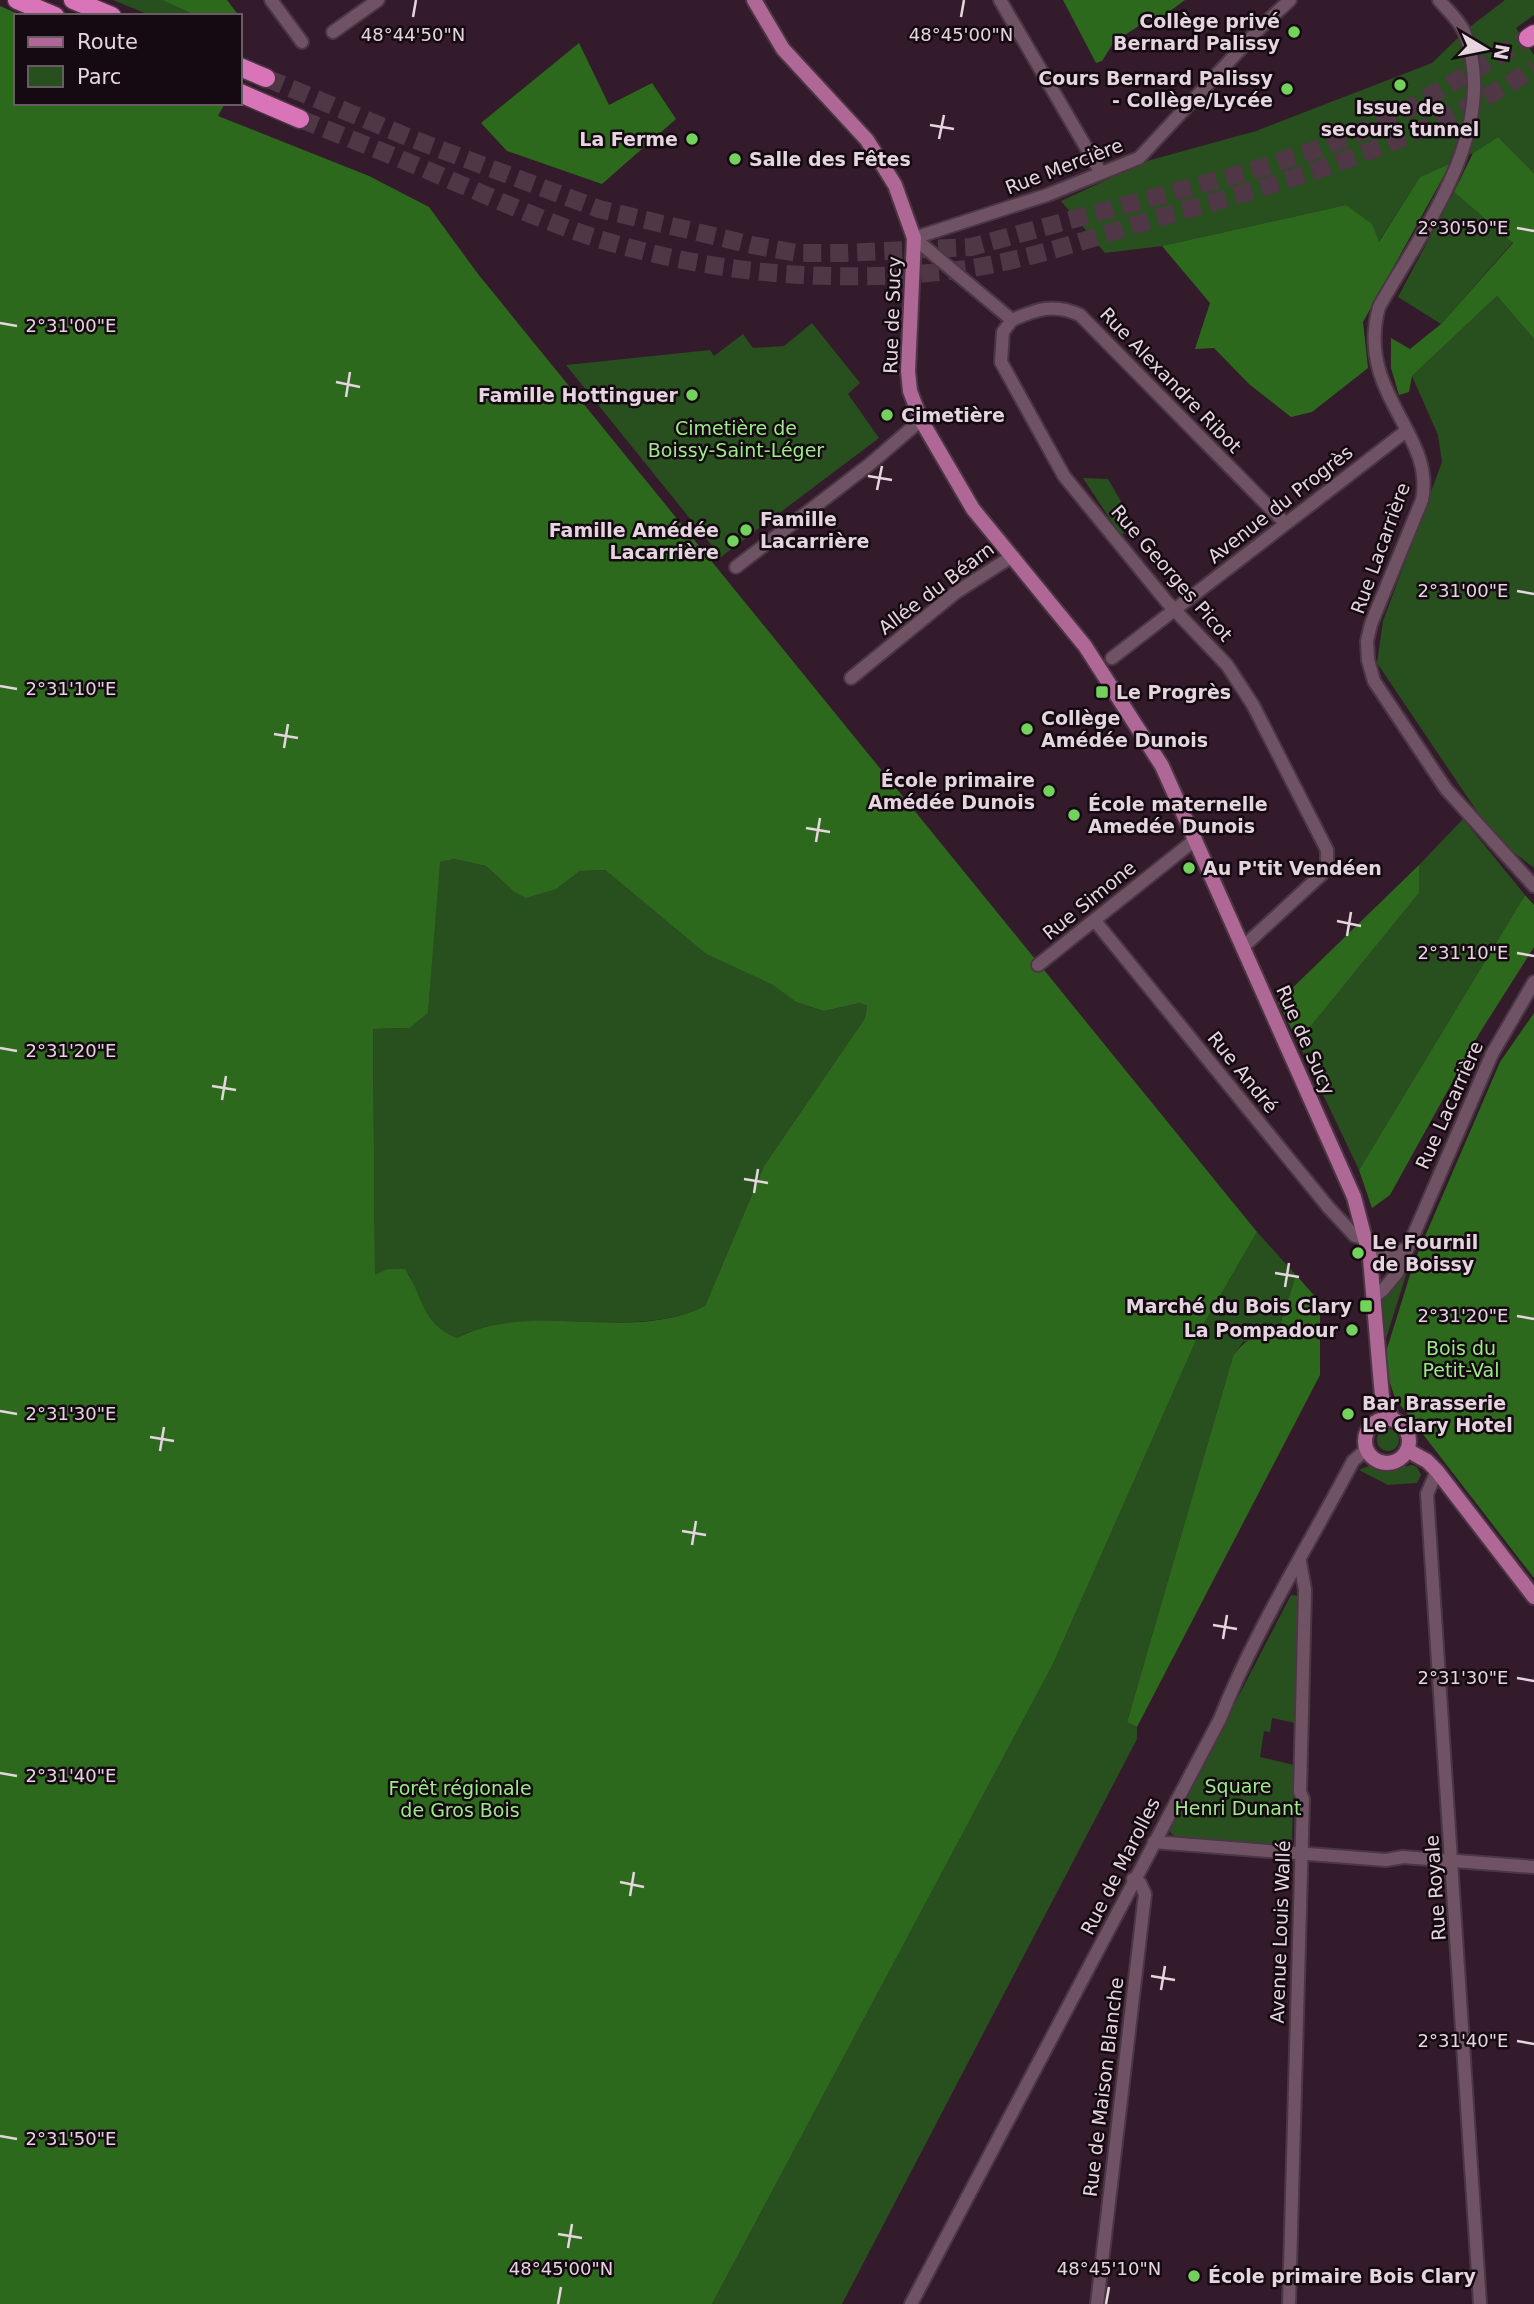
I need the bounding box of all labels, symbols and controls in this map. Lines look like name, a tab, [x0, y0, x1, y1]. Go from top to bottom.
place label: Collège privé Bernard Palissy	[1113, 10, 1281, 54]
legend	[14, 14, 242, 105]
north arrow	[1450, 14, 1520, 84]
text: 48°44'50"N	[361, 24, 465, 45]
text: 48°45'00"N	[909, 24, 1013, 45]
marker: Collège privé Bernard Palissy	[1286, 24, 1302, 40]
text: Route	[77, 30, 138, 54]
text: N	[1490, 42, 1514, 62]
text: Parc	[77, 65, 121, 89]
place label: Cours Bernard Palissy - Collège/Lycée	[1038, 67, 1274, 111]
marker: Issue de secours tunnel	[1392, 77, 1408, 93]
marker: Cours Bernard Palissy - Collège/Lycée	[1279, 81, 1295, 97]
place label: Issue de secours tunnel	[1321, 96, 1479, 140]
place label: La Ferme	[579, 128, 678, 150]
marker: La Ferme	[684, 131, 700, 147]
street label: Rue Mercière	[1002, 133, 1126, 199]
place label: Salle des Fêtes	[749, 148, 911, 170]
marker: Salle des Fêtes	[727, 151, 743, 167]
text: 2°30'50"E	[1418, 217, 1508, 238]
street label: Rue de Sucy	[879, 256, 905, 374]
street label: Rue Alexandre Ribot	[1096, 303, 1246, 457]
text: 2°31'00"E	[26, 315, 116, 336]
place label: Famille Hottinguer	[478, 384, 679, 406]
marker: Famille Hottinguer	[684, 387, 700, 403]
place label: Cimetière	[901, 404, 1005, 426]
marker: Cimetière	[879, 407, 895, 423]
park label: Cimetière de Boissy-Saint-Léger	[648, 417, 824, 461]
street label: Avenue du Progrès	[1203, 441, 1357, 567]
street label: Rue Lacarrière	[1346, 480, 1414, 616]
street label: Rue Georges Picot	[1107, 500, 1237, 646]
place label: Famille Lacarrière	[760, 508, 869, 552]
place label: Famille Amédée Lacarrière	[549, 519, 719, 563]
marker: Famille Lacarrière	[738, 522, 754, 538]
marker: Famille Amédée Lacarrière	[725, 533, 741, 549]
street label: Allée du Béarn	[874, 537, 998, 639]
text: 2°31'00"E	[1418, 580, 1508, 601]
text: 2°31'10"E	[26, 678, 116, 699]
place label: Le Progrès	[1116, 681, 1231, 703]
marker: Le Progrès	[1094, 684, 1110, 700]
place label: Collège Amédée Dunois	[1041, 707, 1208, 751]
marker: Collège Amédée Dunois	[1019, 721, 1035, 737]
place label: École primaire Amédée Dunois	[868, 769, 1035, 813]
marker: École primaire Amédée Dunois	[1041, 783, 1057, 799]
place label: École maternelle Amedée Dunois	[1088, 793, 1268, 837]
marker: École maternelle Amedée Dunois	[1066, 807, 1082, 823]
street label: Rue Simone	[1038, 856, 1140, 944]
place label: Au P'tit Vendéen	[1203, 857, 1382, 879]
marker: Au P'tit Vendéen	[1181, 860, 1197, 876]
text: 2°31'10"E	[1418, 942, 1508, 963]
street label: Rue de Sucy	[1272, 982, 1340, 1098]
street label: Rue André	[1204, 1027, 1282, 1117]
street label: Rue Lacarrière	[1411, 1038, 1487, 1172]
text: 2°31'20"E	[26, 1040, 116, 1061]
place label: Le Fournil de Boissy	[1372, 1231, 1478, 1275]
marker: Le Fournil de Boissy	[1350, 1245, 1366, 1261]
place label: Marché du Bois Clary	[1126, 1295, 1353, 1317]
marker: Marché du Bois Clary	[1358, 1298, 1374, 1314]
text: 2°31'20"E	[1418, 1305, 1508, 1326]
place label: La Pompadour	[1184, 1319, 1339, 1341]
marker: La Pompadour	[1344, 1322, 1360, 1338]
park label: Bois du Petit-Val	[1423, 1337, 1499, 1381]
place label: Bar Brasserie Le Clary Hotel	[1362, 1392, 1513, 1436]
text: 2°31'30"E	[26, 1403, 116, 1424]
marker: Bar Brasserie Le Clary Hotel	[1340, 1406, 1356, 1422]
text: 2°31'30"E	[1418, 1667, 1508, 1688]
text: 2°31'40"E	[26, 1765, 116, 1786]
park label: Square Henri Dunant	[1175, 1775, 1302, 1819]
park label: Forêt régionale de Gros Bois	[388, 1777, 532, 1821]
street label: Rue de Marolles	[1076, 1794, 1164, 1938]
street label: Rue Royale	[1420, 1834, 1450, 1942]
street label: Avenue Louis Wallé	[1266, 1840, 1294, 2024]
street label: Rue de Maison Blanche	[1079, 1976, 1127, 2198]
text: 2°31'40"E	[1418, 2030, 1508, 2051]
text: 2°31'50"E	[26, 2128, 116, 2149]
text: 48°45'00"N	[509, 2258, 613, 2279]
text: 48°45'10"N	[1057, 2258, 1161, 2279]
place label: École primaire Bois Clary	[1208, 2265, 1476, 2287]
marker: École primaire Bois Clary	[1186, 2268, 1202, 2284]

